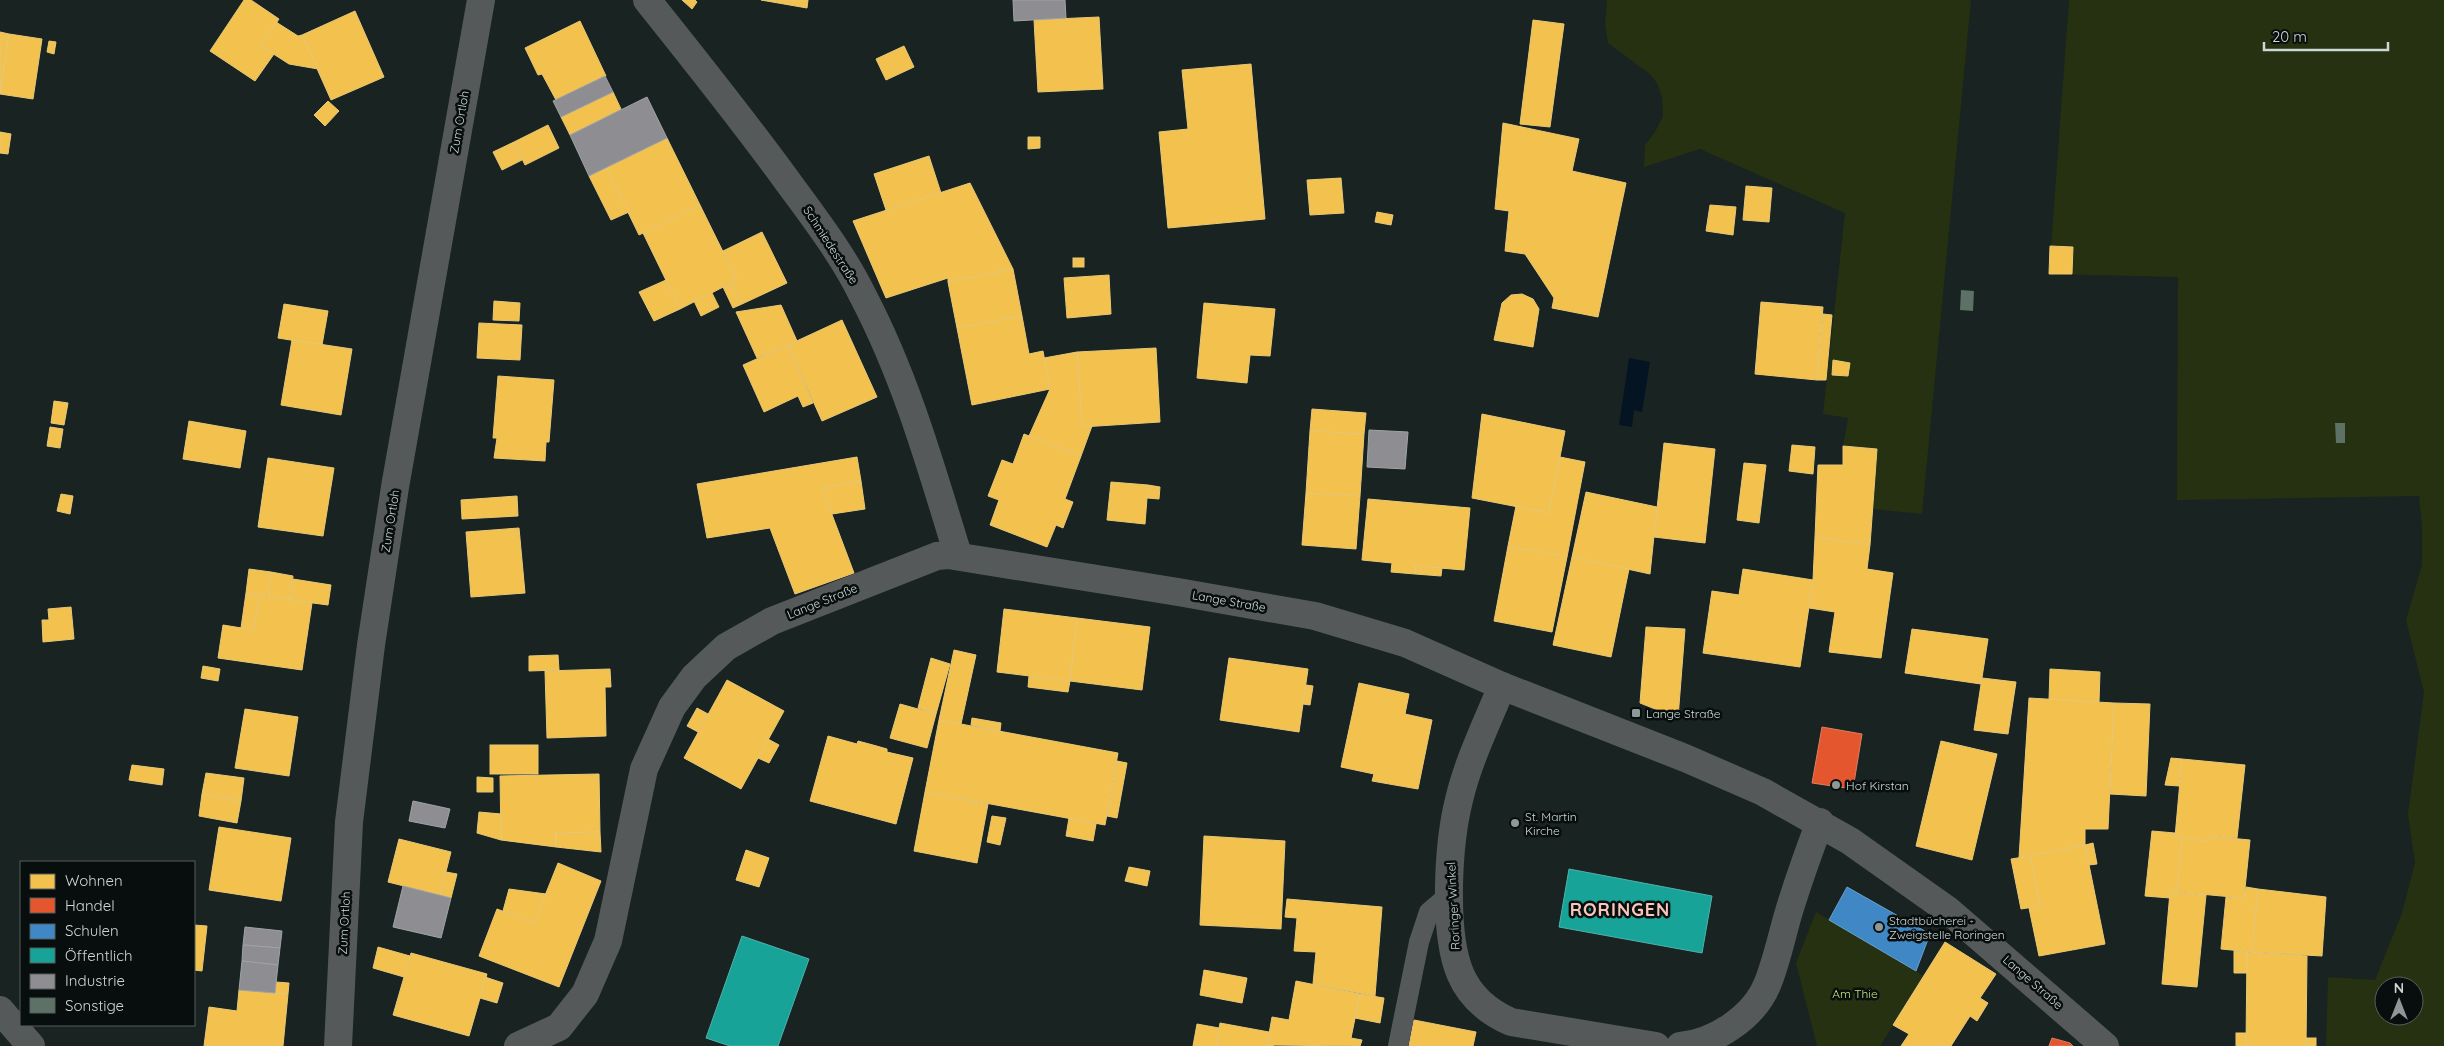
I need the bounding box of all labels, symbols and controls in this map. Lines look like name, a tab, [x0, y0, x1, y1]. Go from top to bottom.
scale bar	[2264, 20, 2388, 52]
text: 20 m	[2272, 27, 2307, 46]
street label: Zum Ortloh	[446, 90, 472, 154]
street label: Schmiedestraße	[800, 203, 862, 287]
street label: Zum Ortloh	[378, 489, 402, 553]
street label: Lange Straße	[785, 580, 860, 622]
street label: Lange Straße	[1191, 587, 1267, 615]
place label: Lange Straße	[1646, 706, 1721, 721]
marker: Lange Straße	[1630, 707, 1642, 719]
place label: Hof Kirstan	[1846, 778, 1909, 793]
marker: Hof Kirstan	[1830, 779, 1842, 791]
place label: St. Martin Kirche	[1525, 809, 1577, 838]
marker: St. Martin Kirche	[1509, 817, 1521, 829]
legend	[20, 861, 195, 1026]
street label: Roringer Winkel	[1443, 862, 1463, 950]
text: Wohnen	[65, 871, 123, 890]
street label: Zum Ortloh	[335, 891, 353, 955]
text: Handel	[65, 896, 115, 915]
district label: RORINGEN	[1570, 898, 1670, 921]
place label: Stadtbücherei - Zweigstelle Roringen	[1889, 913, 2005, 942]
text: Schulen	[65, 921, 119, 940]
marker: Stadtbücherei - Zweigstelle Roringen	[1873, 921, 1885, 933]
text: Öffentlich	[65, 946, 132, 965]
street label: Lange Straße	[2000, 952, 2066, 1012]
text: Industrie	[65, 971, 125, 990]
north arrow	[2374, 976, 2424, 1026]
text: N	[2394, 979, 2404, 997]
park label: Am Thie	[1832, 986, 1878, 1001]
text: Sonstige	[65, 996, 124, 1015]

